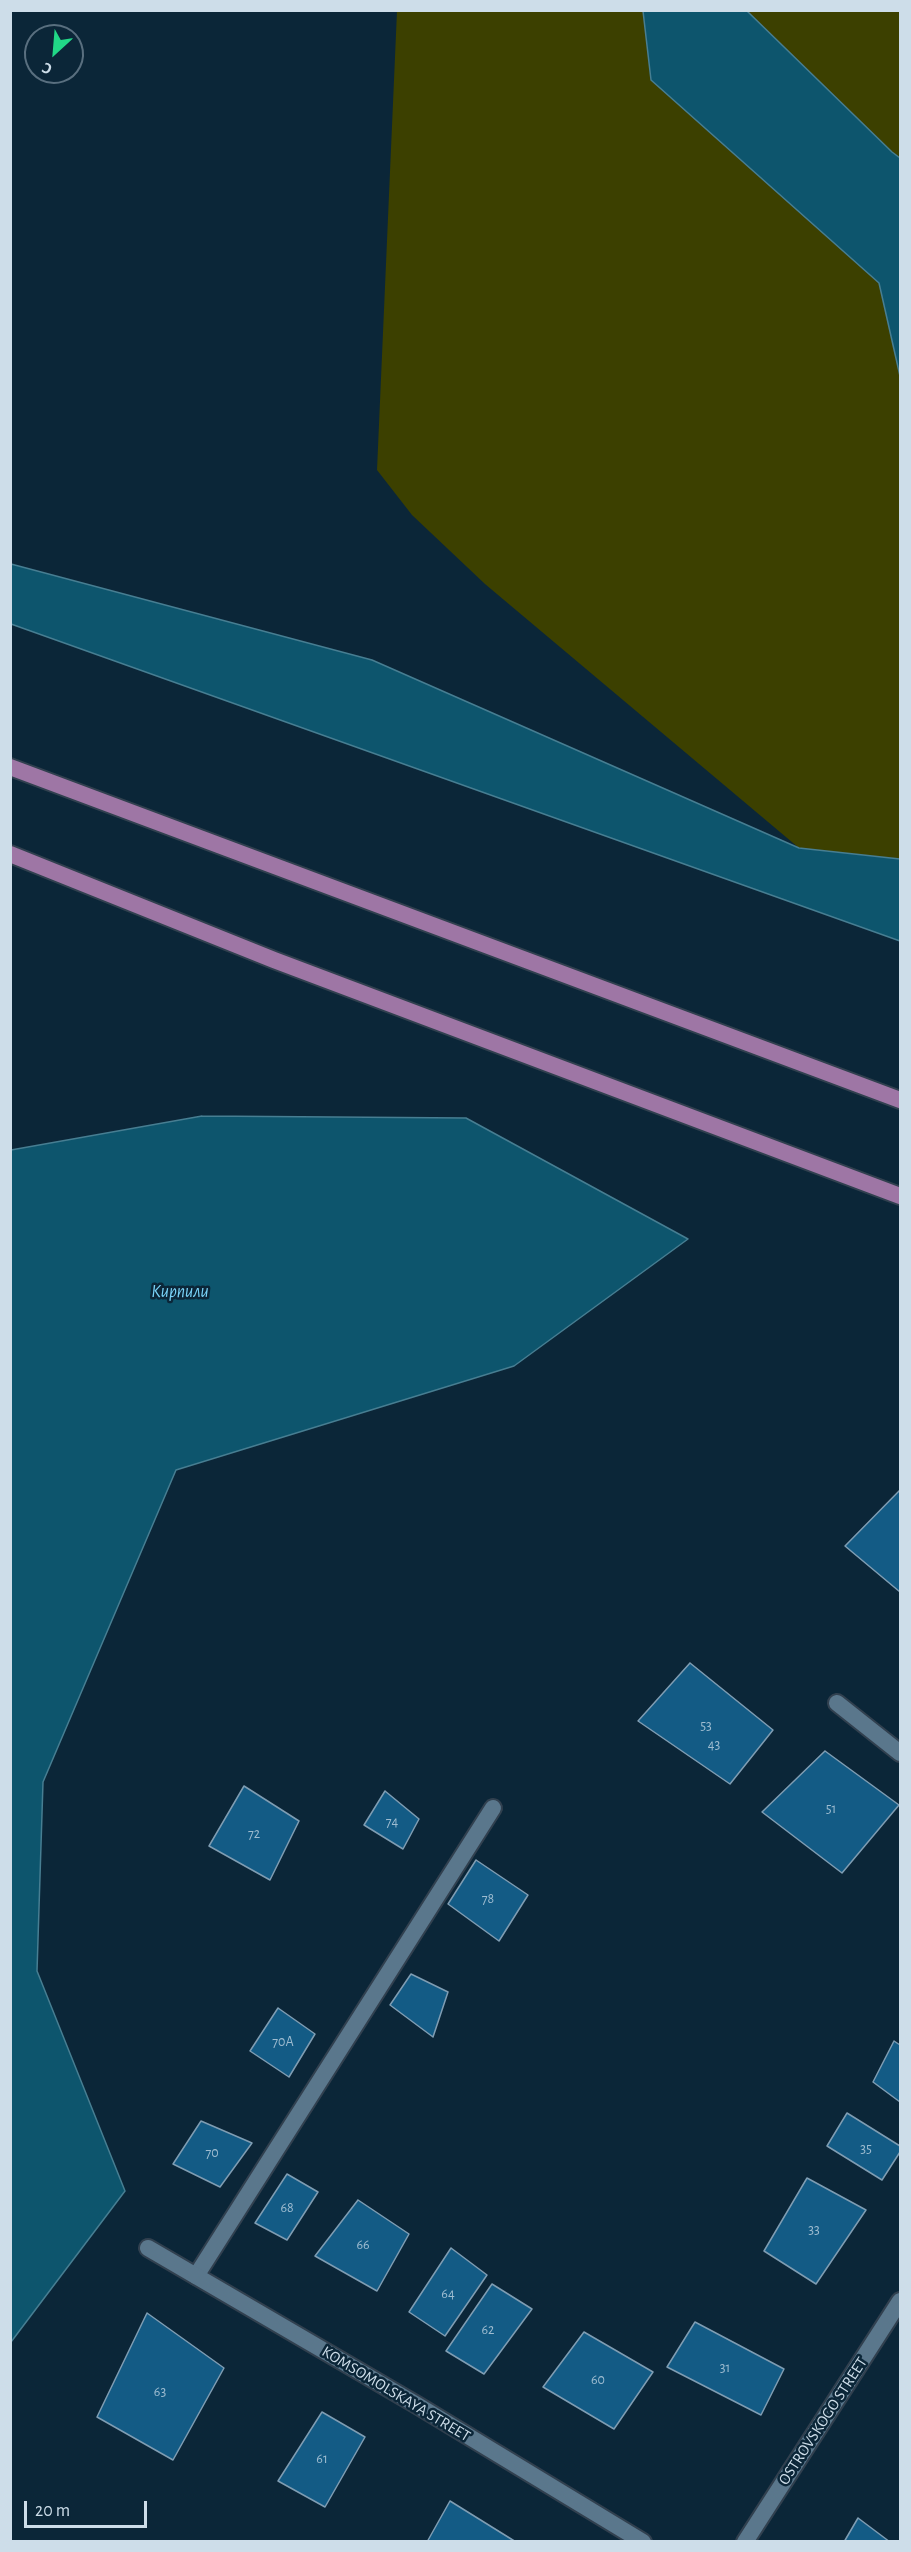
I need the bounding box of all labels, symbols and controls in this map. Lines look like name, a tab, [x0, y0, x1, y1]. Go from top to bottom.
north arrow	[24, 24, 84, 84]
text: С	[40, 59, 54, 78]
water label: Кирпили	[151, 1281, 209, 1303]
house number: 53	[700, 1718, 712, 1734]
house number: 43	[708, 1737, 720, 1753]
house number: 51	[826, 1801, 836, 1817]
house number: 74	[386, 1814, 398, 1830]
house number: 72	[248, 1826, 260, 1842]
house number: 78	[482, 1891, 494, 1907]
house number: 70А	[272, 2034, 294, 2050]
house number: 35	[860, 2141, 872, 2157]
house number: 70	[205, 2145, 219, 2161]
house number: 68	[280, 2200, 294, 2216]
house number: 33	[808, 2222, 820, 2238]
house number: 66	[356, 2237, 370, 2253]
house number: 64	[441, 2286, 455, 2302]
house number: 62	[482, 2322, 494, 2338]
street label: KOMSOMOLSKAYA STREET	[318, 2342, 474, 2446]
street label: OSTROVSKOGO STREET	[775, 2354, 871, 2488]
house number: 31	[720, 2360, 730, 2376]
house number: 60	[591, 2372, 605, 2388]
house number: 63	[154, 2384, 166, 2400]
house number: 61	[316, 2451, 328, 2467]
scale bar	[27, 2489, 150, 2527]
text: 20 m	[35, 2502, 70, 2520]

